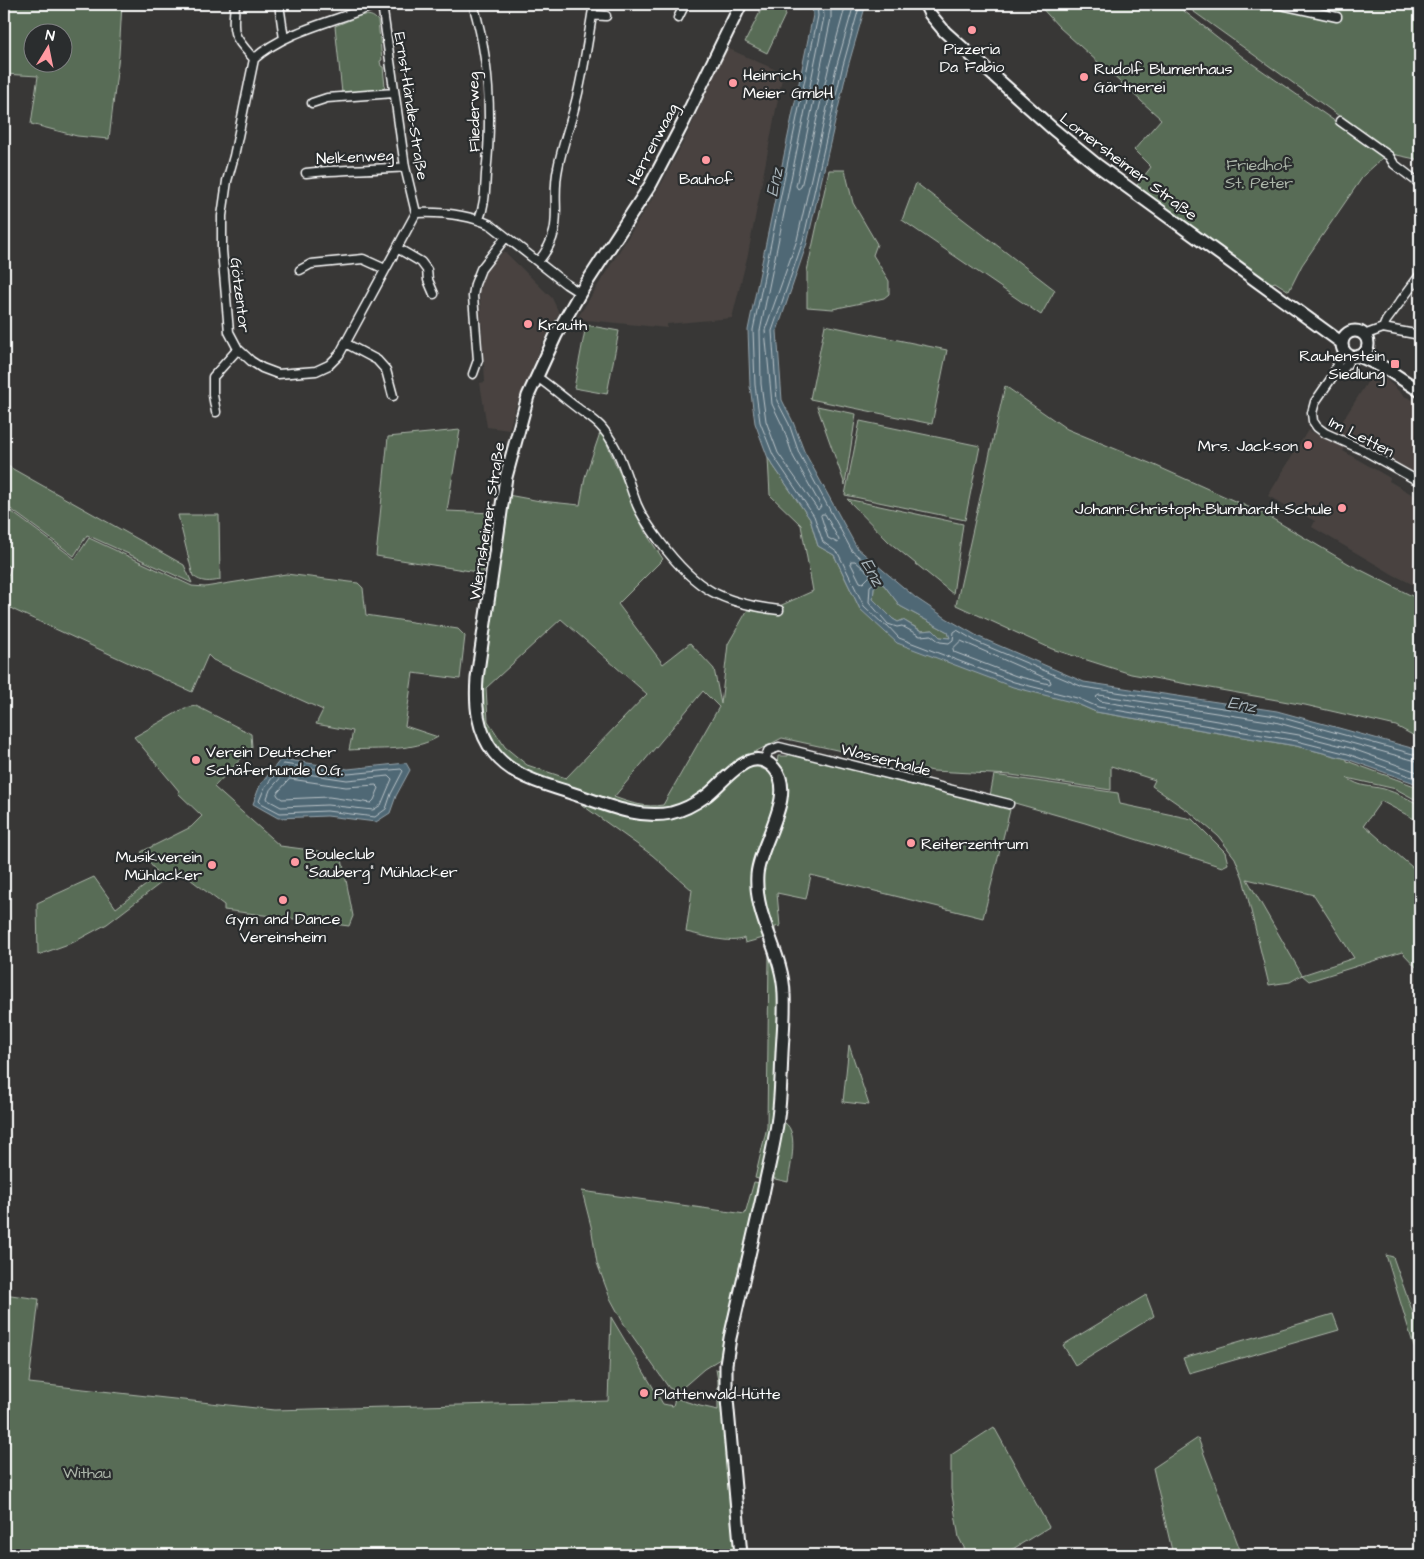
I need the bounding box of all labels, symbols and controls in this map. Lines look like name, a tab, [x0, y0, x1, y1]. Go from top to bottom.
north arrow	[22, 22, 72, 72]
marker: Pizzeria Da Fabio	[966, 24, 978, 36]
text: N	[44, 26, 56, 47]
street label: Ernst-Händle-Straße	[388, 31, 434, 182]
place label: Pizzeria Da Fabio	[940, 38, 1004, 78]
place label: Rudolf Blumenhaus Gärtnerei	[1094, 58, 1233, 98]
place label: Heinrich Meier GmbH	[743, 64, 834, 104]
marker: Rudolf Blumenhaus Gärtnerei	[1078, 71, 1090, 83]
street label: Fliederweg	[462, 72, 487, 152]
marker: Heinrich Meier GmbH	[727, 77, 739, 89]
street label: Herrenwaag	[622, 100, 685, 190]
street label: Lomersheimer Straße	[1055, 108, 1202, 226]
street label: Nelkenweg	[316, 144, 394, 171]
marker: Bauhof	[700, 154, 712, 166]
park label: Friedhof St. Peter	[1225, 154, 1293, 194]
water label: Enz	[759, 164, 790, 199]
place label: Bauhof	[679, 168, 734, 190]
street label: Götzentor	[224, 256, 256, 334]
place label: Krauth	[538, 314, 587, 336]
marker: Krauth	[522, 318, 534, 330]
place label: Rauhenstein Siedlung	[1299, 345, 1385, 386]
marker: Rauhenstein Siedlung	[1389, 358, 1401, 370]
street label: Im Letten	[1325, 411, 1398, 463]
place label: Mrs. Jackson	[1198, 435, 1298, 457]
marker: Mrs. Jackson	[1302, 439, 1314, 451]
street label: Wiernsheimer Straße	[464, 440, 510, 602]
place label: Johann-Christoph-Blumhardt-Schule	[1075, 498, 1332, 520]
marker: Johann-Christoph-Blumhardt-Schule	[1336, 502, 1348, 514]
water label: Enz	[855, 554, 891, 592]
water label: Enz	[1226, 690, 1259, 719]
street label: Wasserhalde	[838, 738, 933, 782]
place label: Verein Deutscher Schäferhunde O.G.	[206, 741, 343, 781]
marker: Verein Deutscher Schäferhunde O.G.	[190, 754, 202, 766]
place label: Reiterzentrum	[921, 833, 1028, 855]
marker: Reiterzentrum	[905, 837, 917, 849]
place label: Bouleclub "Sauberg" Mühlacker	[305, 843, 458, 884]
place label: Musikverein Mühlacker	[116, 846, 202, 886]
marker: Bouleclub "Sauberg" Mühlacker	[289, 856, 301, 868]
marker: Musikverein Mühlacker	[206, 859, 218, 871]
marker: Gym and Dance Vereinsheim	[277, 894, 289, 906]
place label: Gym and Dance Vereinsheim	[226, 908, 341, 948]
place label: Plattenwald-Hütte	[654, 1383, 781, 1405]
marker: Plattenwald-Hütte	[638, 1387, 650, 1399]
park label: Withau	[63, 1462, 111, 1484]

